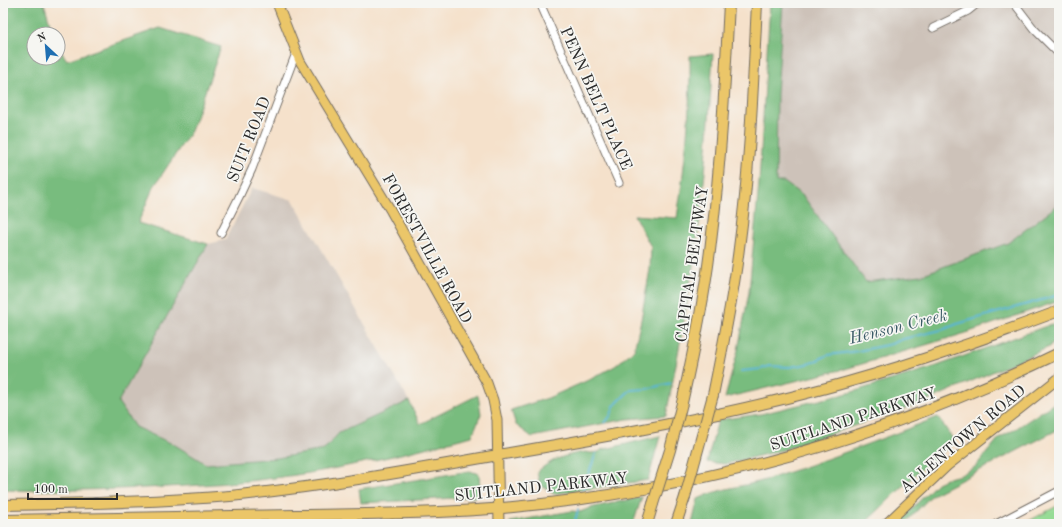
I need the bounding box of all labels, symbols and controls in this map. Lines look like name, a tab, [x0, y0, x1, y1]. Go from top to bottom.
street label: PENN BELT PLACE	[556, 25, 634, 173]
north arrow	[26, 26, 66, 66]
text: N	[36, 31, 49, 45]
street label: SUIT ROAD	[225, 95, 274, 185]
street label: FORESTVILLE ROAD	[379, 172, 474, 326]
street label: CAPITAL BELTWAY	[674, 185, 712, 344]
water label: Henson Creek	[846, 307, 949, 348]
street label: ALLENTOWN ROAD	[897, 382, 1029, 497]
street label: SUITLAND PARKWAY	[768, 385, 939, 454]
street label: SUITLAND PARKWAY	[454, 471, 629, 505]
scale bar	[28, 475, 117, 501]
text: 100 m	[34, 484, 68, 496]

